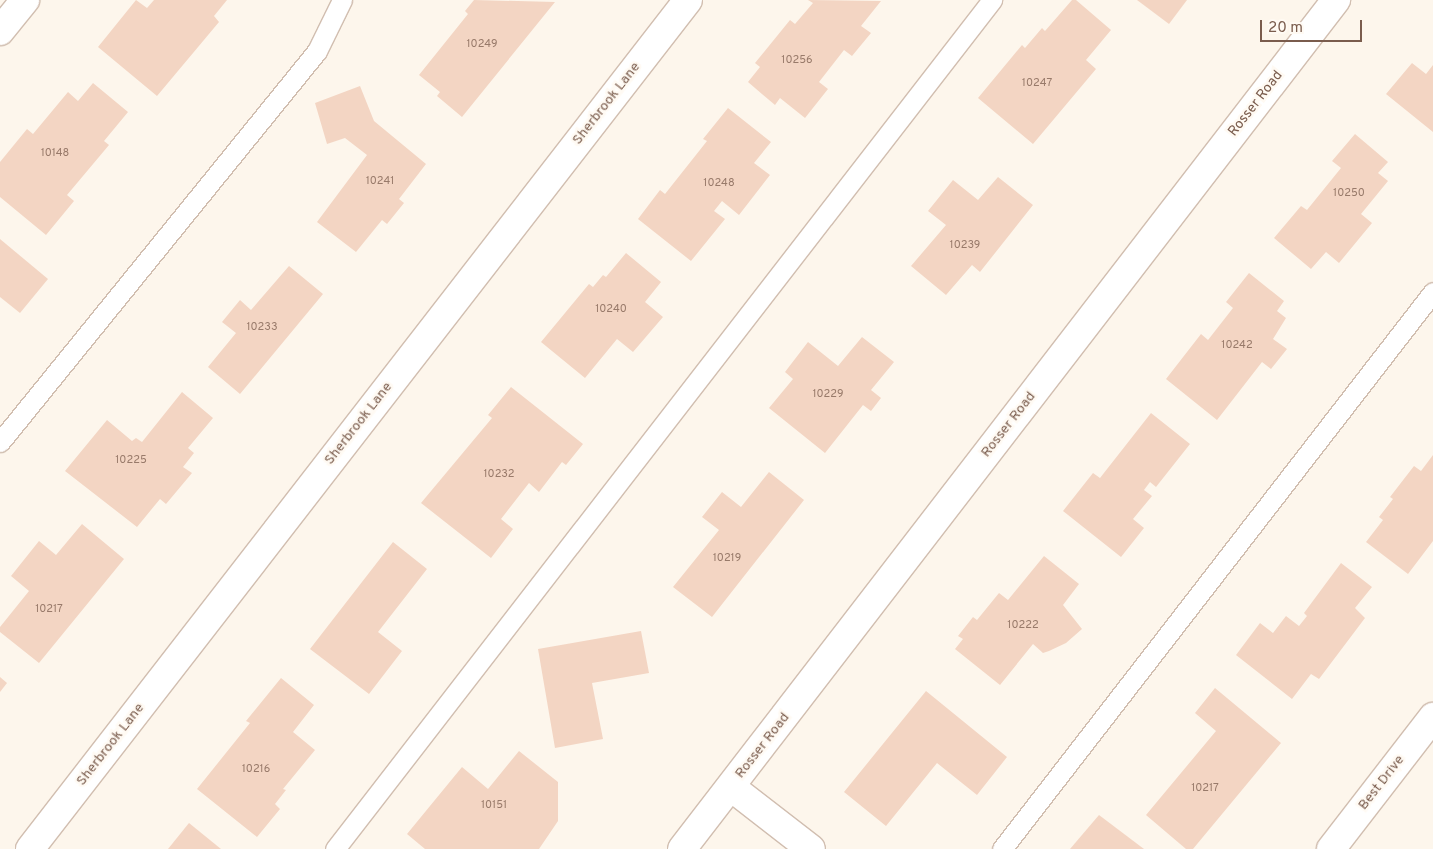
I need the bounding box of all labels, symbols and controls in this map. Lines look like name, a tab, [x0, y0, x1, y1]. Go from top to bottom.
scale bar	[1263, 10, 1366, 42]
text: 20 m	[1268, 19, 1303, 38]
house number: 10249	[466, 37, 498, 51]
house number: 10256	[781, 53, 813, 67]
street label: Sherbrook Lane	[570, 59, 644, 149]
street label: Rosser Road	[1225, 68, 1287, 140]
house number: 10247	[1022, 76, 1052, 90]
house number: 10148	[41, 146, 69, 160]
house number: 10241	[366, 174, 394, 188]
house number: 10248	[703, 176, 735, 190]
house number: 10250	[1333, 186, 1365, 200]
house number: 10239	[950, 238, 980, 252]
house number: 10240	[595, 302, 627, 316]
house number: 10233	[246, 320, 278, 334]
house number: 10242	[1221, 338, 1253, 352]
street label: Sherbrook Lane	[322, 379, 396, 469]
house number: 10229	[812, 387, 844, 401]
street label: Rosser Road	[978, 389, 1040, 461]
house number: 10225	[115, 453, 147, 467]
house number: 10232	[483, 467, 515, 481]
house number: 10219	[713, 551, 741, 565]
house number: 10217	[35, 602, 63, 616]
house number: 10222	[1007, 618, 1039, 632]
street label: Sherbrook Lane	[74, 700, 148, 790]
street label: Rosser Road	[732, 710, 794, 782]
street label: Best Drive	[1355, 752, 1409, 814]
house number: 10216	[242, 762, 270, 776]
house number: 10217	[1191, 781, 1219, 795]
house number: 10151	[481, 798, 507, 812]

